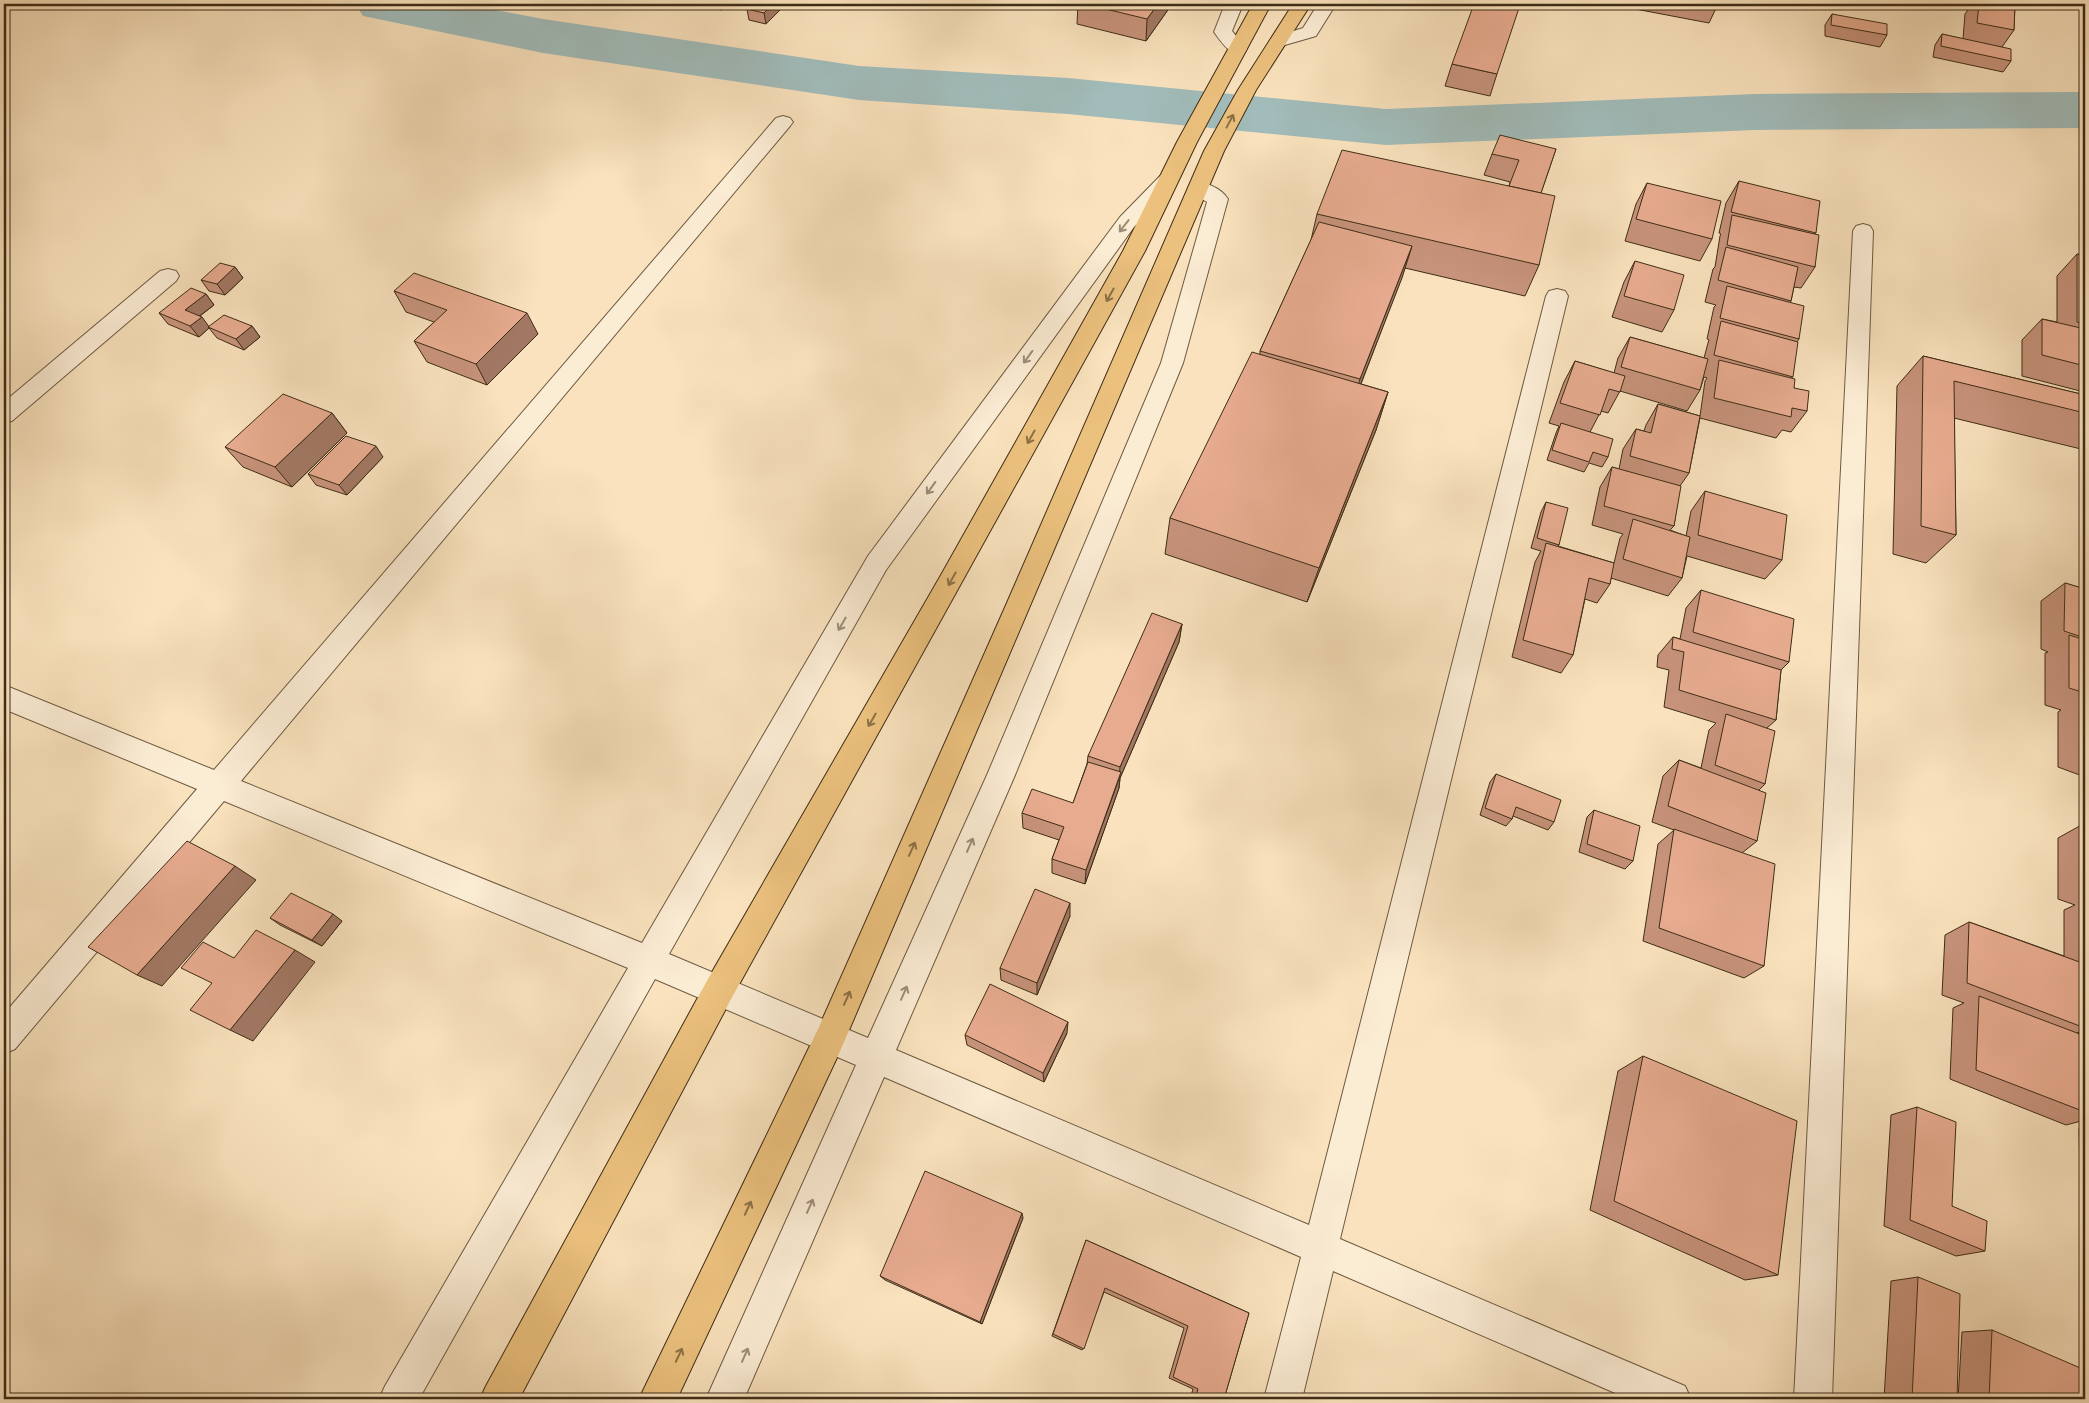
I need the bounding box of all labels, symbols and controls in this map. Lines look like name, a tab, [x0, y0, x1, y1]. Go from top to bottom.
one-way arrow	[1225, 113, 1235, 128]
one-way arrow	[1118, 219, 1129, 232]
one-way arrow	[1105, 287, 1115, 302]
one-way arrow	[1022, 350, 1033, 363]
one-way arrow	[1026, 429, 1036, 444]
one-way arrow	[926, 481, 937, 494]
one-way arrow	[947, 571, 957, 586]
one-way arrow	[837, 616, 847, 631]
one-way arrow	[867, 712, 876, 727]
one-way arrow	[966, 838, 976, 853]
one-way arrow	[908, 842, 918, 857]
one-way arrow	[900, 986, 910, 1001]
one-way arrow	[843, 991, 853, 1006]
one-way arrow	[806, 1199, 816, 1214]
one-way arrow	[744, 1201, 754, 1216]
one-way arrow	[674, 1348, 684, 1363]
one-way arrow	[740, 1348, 750, 1363]

